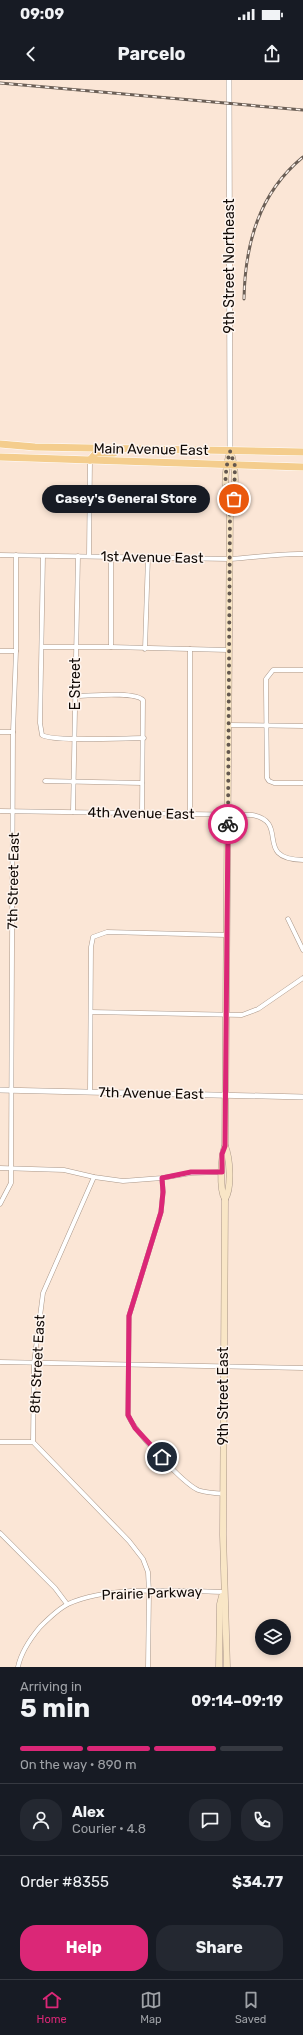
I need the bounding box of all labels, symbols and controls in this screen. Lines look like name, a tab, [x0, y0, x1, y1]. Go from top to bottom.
text: 09:09	[20, 5, 64, 23]
icon: back	[20, 43, 42, 65]
text: Parcelo	[117, 43, 186, 65]
icon: share	[261, 43, 283, 65]
street label: 9th Street Northeast	[221, 198, 238, 333]
street label: Main Avenue East	[93, 440, 209, 459]
pin	[217, 482, 251, 516]
callout: Casey's General Store	[42, 485, 210, 513]
icon: bag	[223, 488, 245, 510]
text: Casey's General Store	[55, 491, 197, 506]
street label: 1st Avenue East	[100, 548, 204, 567]
street label: E Street	[67, 657, 84, 710]
street label: 4th Avenue East	[87, 804, 195, 823]
courier	[208, 804, 248, 844]
icon: bike	[217, 813, 239, 835]
street label: 7th Street East	[4, 832, 23, 930]
street label: 7th Avenue East	[98, 1084, 204, 1103]
street label: 8th Street East	[26, 1314, 49, 1414]
street label: 9th Street East	[215, 1346, 232, 1445]
pin	[145, 1440, 179, 1474]
icon: home	[151, 1446, 173, 1468]
street label: Prairie Parkway	[101, 1583, 203, 1604]
map controls	[255, 1619, 291, 1655]
button: layers	[255, 1619, 291, 1655]
text: Arriving in	[20, 1679, 82, 1694]
text: 09:14–09:19	[191, 1692, 283, 1710]
text: 5 min	[20, 1693, 90, 1724]
text: On the way · 890 m	[20, 1757, 136, 1772]
button: person	[20, 1799, 62, 1841]
button: chat	[189, 1799, 231, 1841]
button: phone	[241, 1799, 283, 1841]
text: Alex	[72, 1803, 105, 1821]
text: Courier · 4.8	[72, 1821, 146, 1836]
text: Order #8355	[20, 1873, 109, 1891]
text: $34.77	[232, 1873, 283, 1891]
button: Help	[20, 1925, 148, 1971]
button: Share	[156, 1925, 283, 1971]
tab: Home	[37, 1989, 67, 2026]
tab: Map	[140, 1989, 162, 2026]
tab: Saved	[235, 1989, 266, 2026]

